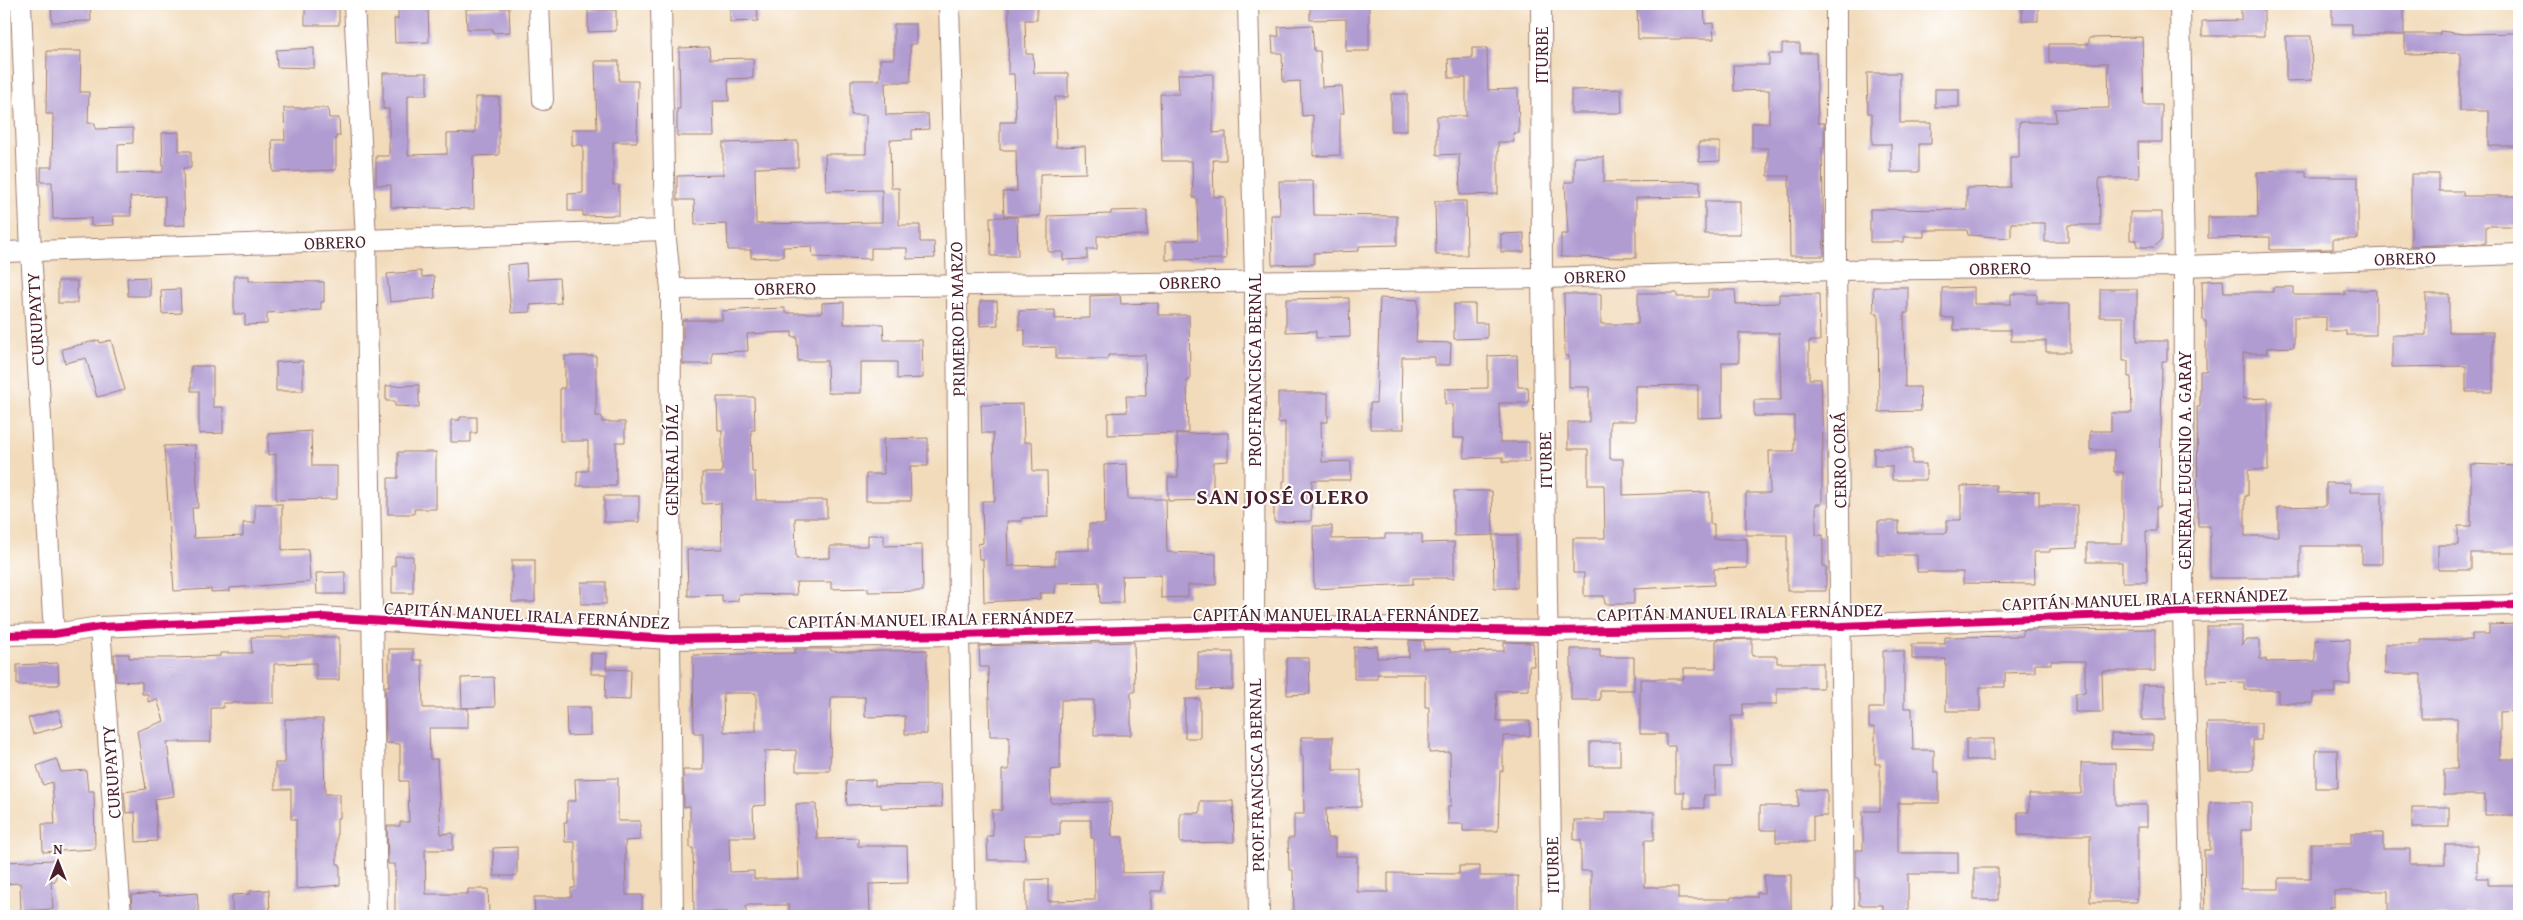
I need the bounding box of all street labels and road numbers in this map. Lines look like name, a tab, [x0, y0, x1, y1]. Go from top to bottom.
street label: ITURBE	[1528, 26, 1555, 84]
street label: OBRERO	[304, 227, 366, 257]
street label: PRIMERO DE MARZO	[942, 241, 972, 397]
street label: OBRERO	[2374, 243, 2436, 273]
street label: OBRERO	[1969, 254, 2031, 282]
street label: OBRERO	[1564, 261, 1626, 291]
street label: OBRERO	[1159, 268, 1221, 296]
street label: CURUPAYTY	[19, 271, 51, 366]
street label: PROF.FRANCISCA BERNAL	[1241, 273, 1268, 467]
street label: OBRERO	[754, 274, 816, 302]
street label: GENERAL EUGENIO A. GARAY	[2171, 350, 2198, 569]
street label: GENERAL DÍAZ	[658, 404, 685, 516]
street label: CERRO CORÁ	[1825, 411, 1853, 508]
street label: ITURBE	[1531, 431, 1559, 489]
street label: CAPITÁN MANUEL IRALA FERNÁNDEZ	[2002, 581, 2288, 617]
street label: CAPITÁN MANUEL IRALA FERNÁNDEZ	[383, 594, 671, 636]
street label: CAPITÁN MANUEL IRALA FERNÁNDEZ	[1597, 596, 1883, 628]
street label: CAPITÁN MANUEL IRALA FERNÁNDEZ	[1193, 601, 1479, 628]
street label: CAPITÁN MANUEL IRALA FERNÁNDEZ	[788, 603, 1074, 635]
street label: PROF.FRANCISCA BERNAL	[1241, 678, 1271, 872]
street label: CURUPAYTY	[94, 724, 128, 820]
street label: ITURBE	[1538, 836, 1566, 894]

